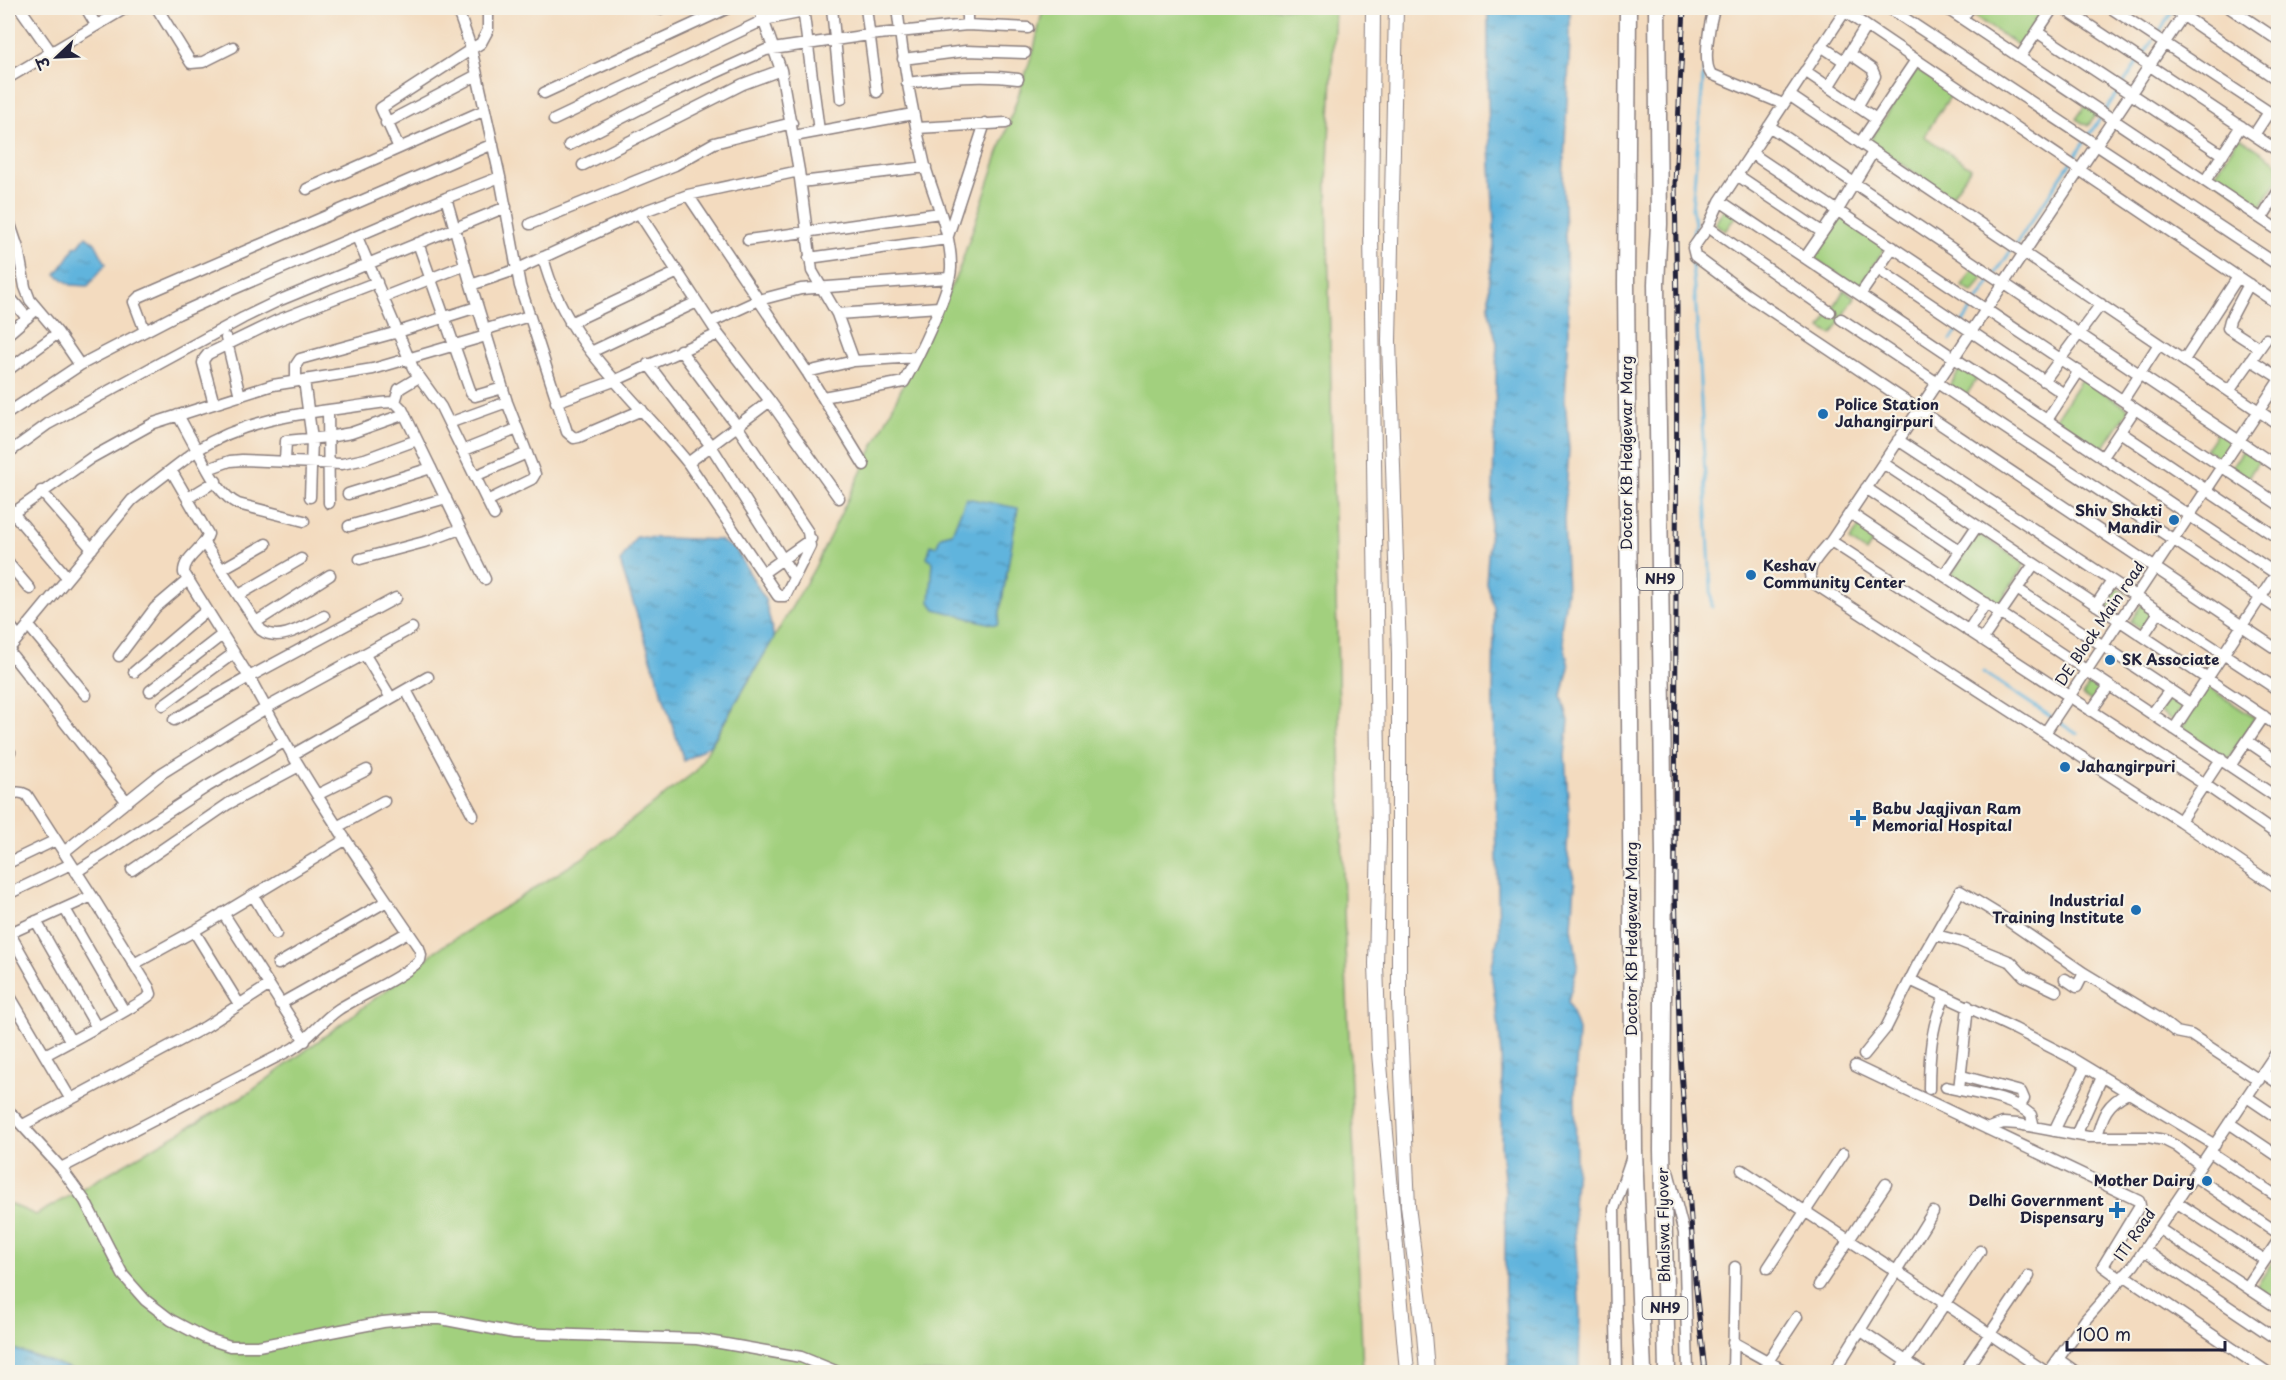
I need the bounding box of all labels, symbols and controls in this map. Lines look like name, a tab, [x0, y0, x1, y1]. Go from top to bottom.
north arrow	[27, 27, 87, 87]
text: उ	[29, 52, 56, 75]
street label: Doctor KB Hedgewar Marg	[1614, 356, 1637, 550]
place label: Police Station Jahangirpuri	[1835, 392, 1939, 432]
marker: Police Station Jahangirpuri	[1816, 407, 1830, 421]
place label: Shiv Shakti Mandir	[2075, 498, 2162, 538]
marker: Shiv Shakti Mandir	[2167, 513, 2181, 527]
place label: Keshav Community Center	[1763, 553, 1906, 593]
street label: DE Block Main road	[2048, 556, 2149, 690]
road number: NH9	[1638, 568, 1682, 590]
marker: Keshav Community Center	[1744, 568, 1758, 582]
place label: SK Associate	[2122, 647, 2219, 670]
marker: SK Associate	[2103, 653, 2117, 667]
place label: Jahangirpuri	[2077, 754, 2175, 777]
marker: Jahangirpuri	[2058, 760, 2072, 774]
place label: Babu Jagjivan Ram Memorial Hospital	[1872, 796, 2021, 836]
marker: Babu Jagjivan Ram Memorial Hospital	[1849, 809, 1867, 827]
street label: Doctor KB Hedgewar Marg	[1619, 842, 1642, 1036]
place label: Industrial Training Institute	[1992, 888, 2124, 928]
marker: Industrial Training Institute	[2129, 903, 2143, 917]
street label: Bhalswa Flyover	[1650, 1167, 1675, 1283]
place label: Mother Dairy	[2094, 1168, 2195, 1191]
marker: Mother Dairy	[2200, 1174, 2214, 1188]
place label: Delhi Government Dispensary	[1968, 1188, 2104, 1228]
marker: Delhi Government Dispensary	[2108, 1201, 2126, 1219]
street label: ITI Road	[2107, 1203, 2160, 1265]
road number: NH9	[1642, 1297, 1688, 1319]
scale bar	[2067, 1314, 2224, 1352]
text: 100 m	[2076, 1320, 2131, 1347]

